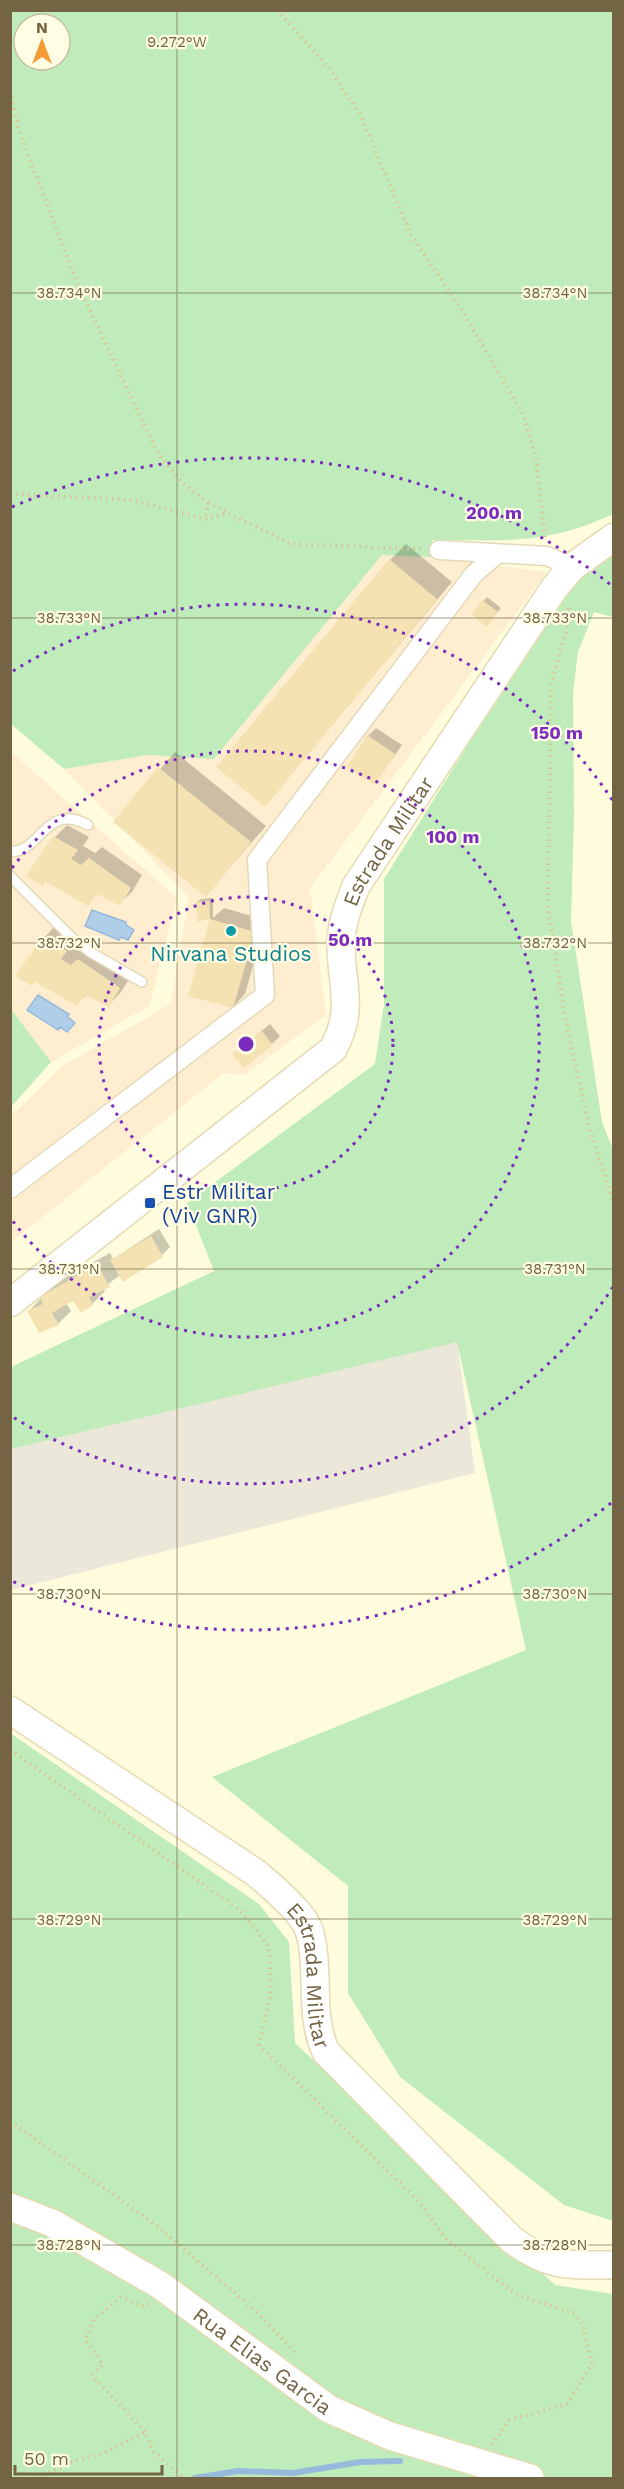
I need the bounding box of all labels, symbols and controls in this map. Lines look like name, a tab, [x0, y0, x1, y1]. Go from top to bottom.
north arrow	[12, 12, 72, 72]
text: N	[36, 18, 48, 37]
text: 9.272°W	[147, 33, 207, 51]
text: 38.734°N	[37, 284, 101, 302]
text: 38.734°N	[523, 284, 587, 302]
text: 200 m	[466, 502, 522, 523]
text: 38.733°N	[37, 609, 101, 627]
text: 38.733°N	[523, 609, 587, 627]
text: 150 m	[531, 722, 583, 743]
street label: Estrada Militar	[337, 771, 438, 909]
text: 100 m	[426, 826, 480, 847]
marker: Nirvana Studios	[224, 924, 238, 938]
text: 50 m	[328, 929, 372, 950]
text: 38.732°N	[37, 934, 101, 952]
text: 38.732°N	[523, 934, 587, 952]
place label: Nirvana Studios	[150, 941, 312, 966]
centre of rings	[236, 1034, 256, 1054]
place label: Estr Militar (Viv GNR)	[162, 1179, 276, 1228]
marker: Estr Militar (Viv GNR)	[143, 1196, 157, 1210]
text: 38.731°N	[38, 1260, 100, 1278]
text: 38.731°N	[524, 1260, 586, 1278]
text: 38.730°N	[36, 1585, 102, 1603]
text: 38.730°N	[522, 1585, 588, 1603]
street label: Estrada Militar	[282, 1897, 336, 2052]
text: 38.729°N	[37, 1911, 102, 1929]
text: 38.729°N	[523, 1911, 588, 1929]
text: 38.728°N	[37, 2236, 101, 2254]
text: 38.728°N	[523, 2236, 587, 2254]
street label: Rua Elias Garcia	[189, 2301, 337, 2420]
scale bar	[15, 2438, 162, 2476]
text: 50 m	[24, 2448, 69, 2469]

